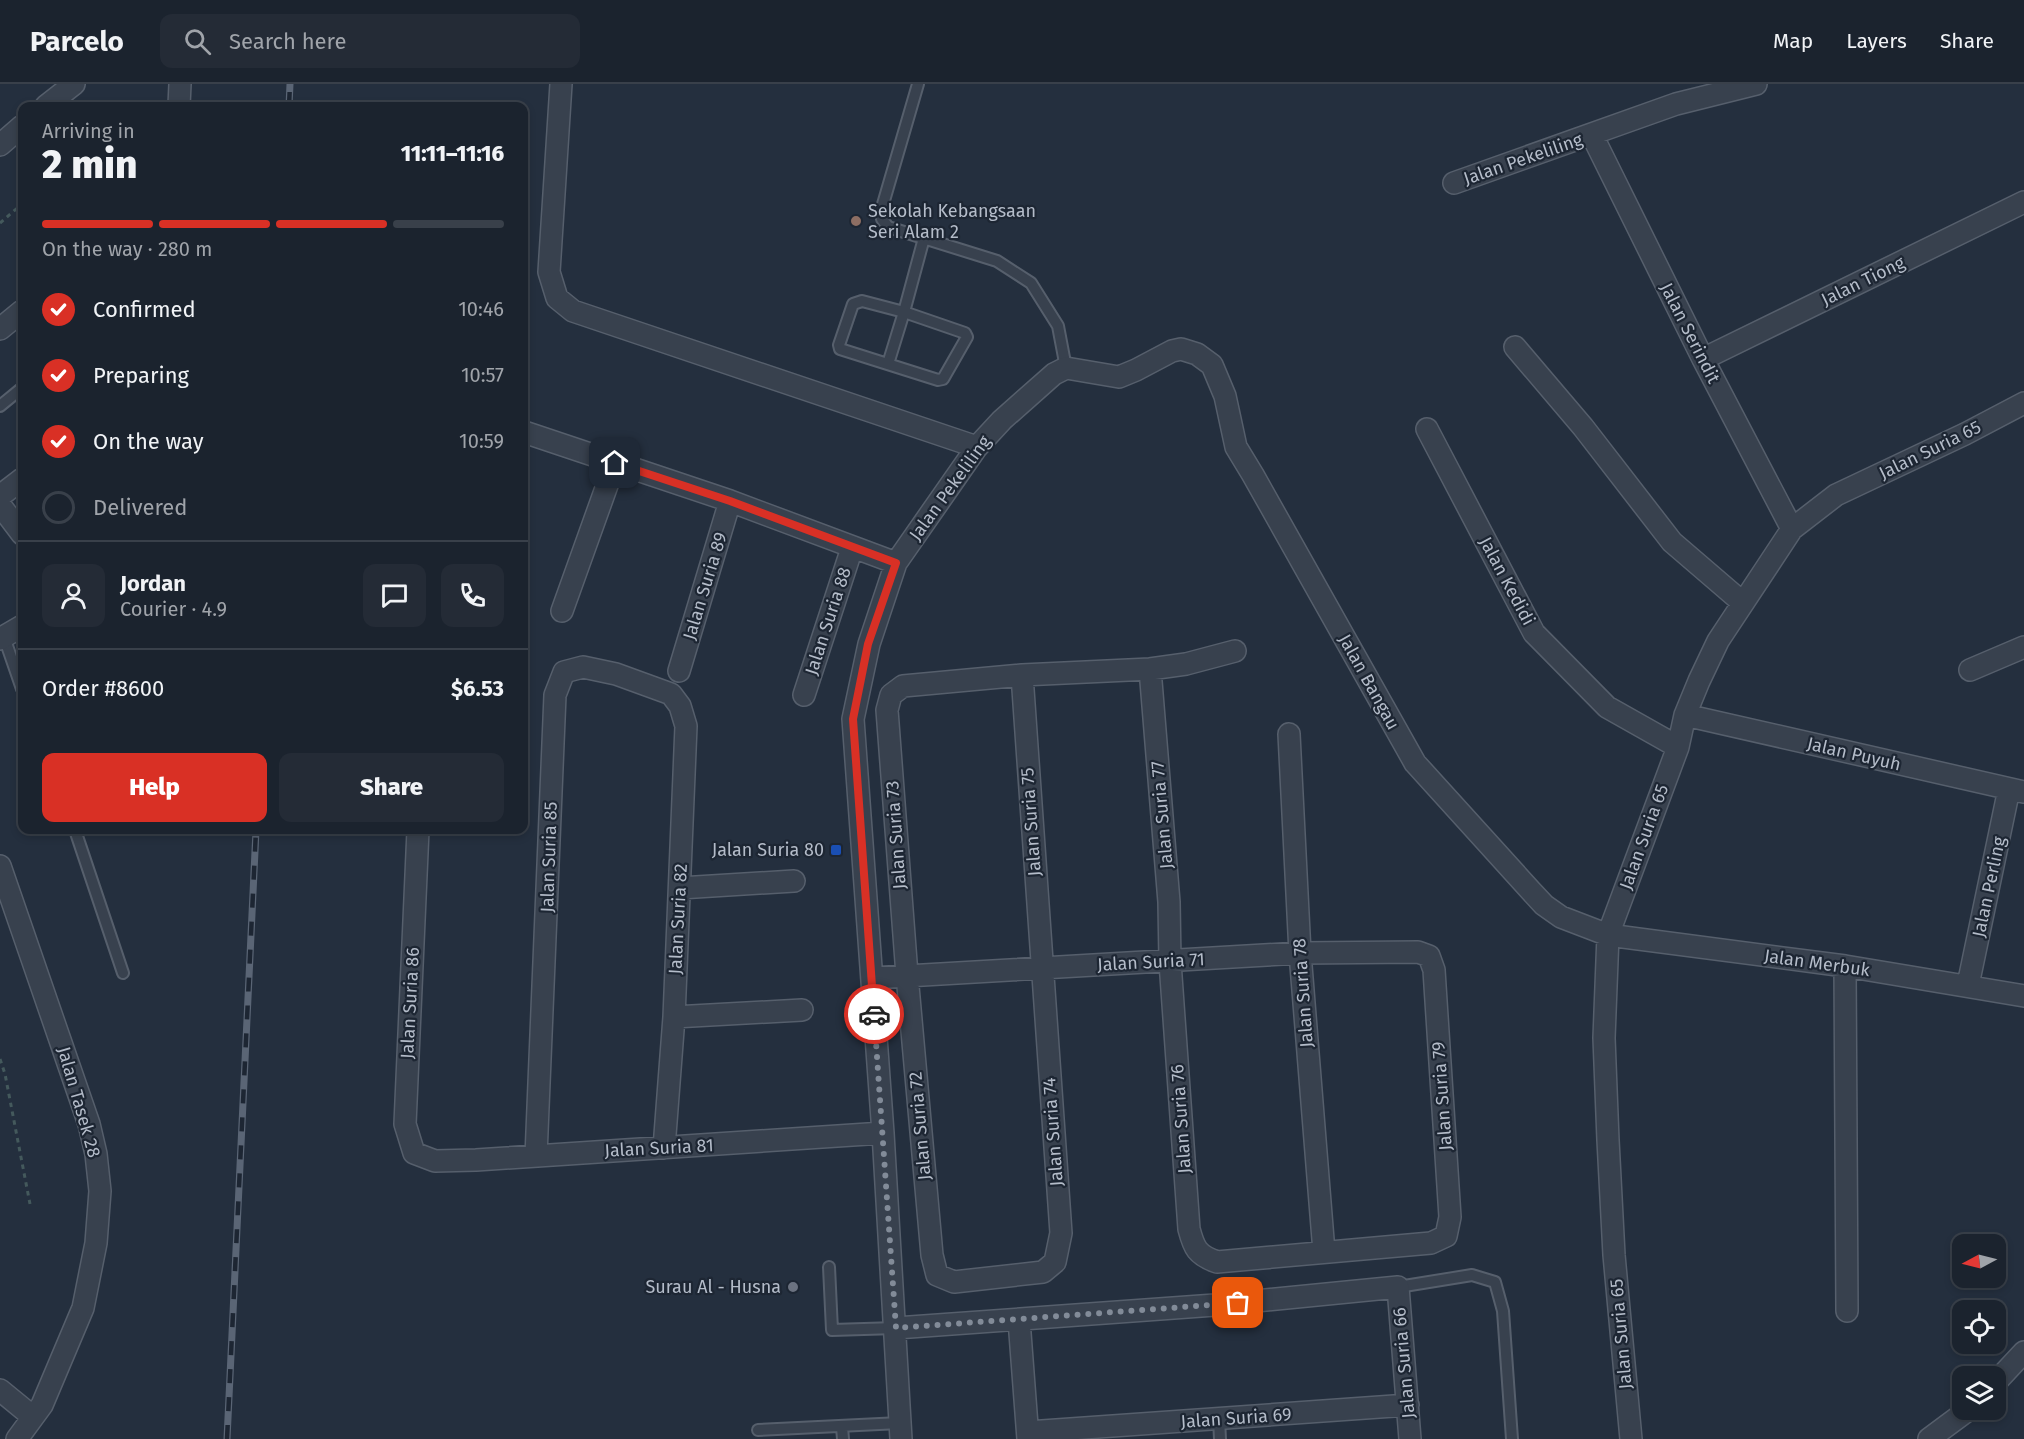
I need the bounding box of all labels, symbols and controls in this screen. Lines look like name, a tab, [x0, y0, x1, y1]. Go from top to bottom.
search box	[160, 14, 580, 68]
text: Parcelo	[30, 25, 124, 58]
icon: search	[181, 25, 214, 58]
text: Search here	[229, 28, 346, 55]
text: Map	[1773, 28, 1813, 54]
text: Layers	[1846, 28, 1907, 54]
text: Share	[1940, 28, 1994, 54]
text: Arriving in	[42, 119, 135, 143]
street label: Jalan Pekeliling	[1461, 128, 1586, 190]
text: 11:11–11:16	[401, 140, 504, 167]
text: 2 min	[42, 142, 138, 188]
place label: Sekolah Kebangsaan Seri Alam 2	[868, 200, 1036, 243]
marker: Sekolah Kebangsaan Seri Alam 2	[849, 214, 863, 228]
text: On the way · 280 m	[42, 237, 212, 261]
street label: Jalan Tiong	[1818, 251, 1909, 311]
street label: Jalan Serindit	[1655, 279, 1725, 387]
icon: check	[42, 293, 75, 326]
text: Confirmed	[93, 296, 196, 323]
text: 10:46	[458, 297, 504, 321]
icon: check	[42, 359, 75, 392]
text: Preparing	[93, 362, 189, 389]
text: 10:57	[461, 363, 504, 387]
street label: Jalan Suria 65	[1875, 416, 1985, 484]
icon: check	[42, 425, 75, 458]
text: On the way	[93, 428, 204, 455]
text: 10:59	[459, 429, 504, 453]
street label: Jalan Pekeliling	[904, 431, 996, 545]
pin	[589, 437, 640, 488]
icon: home	[598, 446, 631, 479]
text: Delivered	[93, 494, 188, 521]
street label: Jalan Suria 89	[678, 530, 732, 642]
street label: Jalan Kedidi	[1474, 533, 1540, 629]
button: person	[42, 564, 105, 627]
button: chat	[363, 564, 426, 627]
button: phone	[441, 564, 504, 627]
street label: Jalan Suria 88	[800, 564, 856, 678]
text: Jordan	[120, 570, 186, 597]
text: Courier · 4.9	[120, 597, 227, 621]
street label: Jalan Bangau	[1334, 630, 1404, 734]
text: Order #8600	[42, 675, 164, 702]
text: $6.53	[451, 675, 504, 702]
street label: Jalan Puyuh	[1805, 733, 1903, 775]
button: Help	[42, 753, 267, 822]
button: Share	[279, 753, 504, 822]
street label: Jalan Suria 77	[1146, 760, 1178, 870]
street label: Jalan Suria 75	[1016, 767, 1046, 877]
street label: Jalan Suria 73	[881, 780, 911, 890]
street label: Jalan Suria 65	[1615, 781, 1673, 893]
street label: Jalan Suria 85	[536, 801, 562, 913]
street label: Jalan Perling	[1968, 834, 2011, 939]
place label: Jalan Suria 80	[712, 839, 824, 861]
marker: Jalan Suria 80	[829, 843, 843, 857]
street label: Jalan Suria 82	[664, 863, 692, 975]
street label: Jalan Suria 78	[1288, 937, 1318, 1049]
street label: Jalan Merbuk	[1763, 945, 1872, 981]
street label: Jalan Suria 86	[396, 947, 424, 1059]
street label: Jalan Suria 71	[1097, 948, 1205, 976]
courier	[844, 984, 904, 1044]
icon: car	[858, 998, 891, 1031]
street label: Jalan Suria 79	[1427, 1041, 1457, 1151]
street label: Jalan Tasek 28	[53, 1044, 105, 1160]
street label: Jalan Suria 76	[1166, 1064, 1196, 1174]
street label: Jalan Suria 72	[904, 1071, 936, 1181]
street label: Jalan Suria 74	[1038, 1076, 1068, 1187]
street label: Jalan Suria 81	[604, 1134, 714, 1162]
north arrow	[1952, 1234, 2006, 1288]
map controls	[1952, 1234, 2006, 1420]
place label: Surau Al - Husna	[646, 1276, 781, 1298]
pin	[1212, 1277, 1263, 1328]
street label: Jalan Suria 65	[1605, 1278, 1637, 1390]
marker: Surau Al - Husna	[786, 1280, 800, 1294]
icon: bag	[1221, 1286, 1254, 1319]
button: locate	[1952, 1300, 2006, 1354]
street label: Jalan Suria 66	[1388, 1307, 1420, 1419]
button: layers	[1952, 1366, 2006, 1420]
street label: Jalan Suria 69	[1180, 1403, 1292, 1433]

